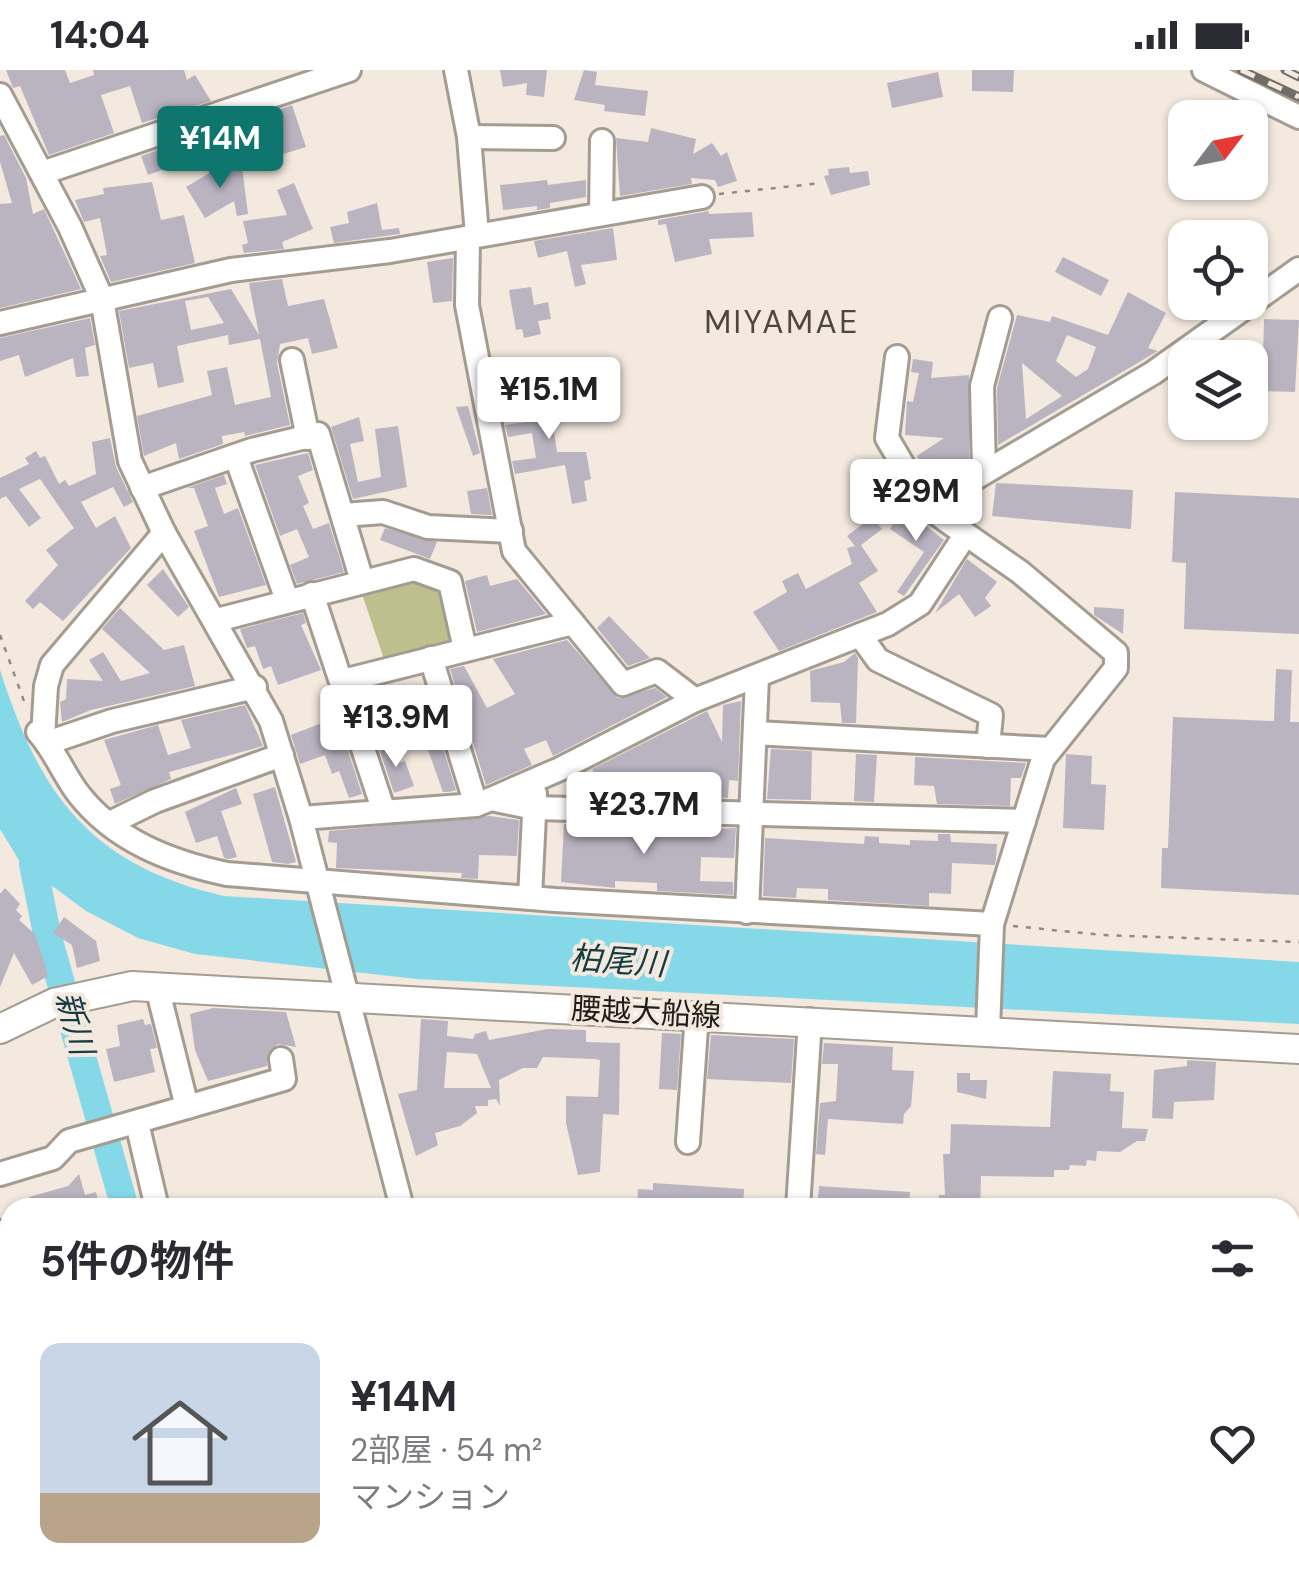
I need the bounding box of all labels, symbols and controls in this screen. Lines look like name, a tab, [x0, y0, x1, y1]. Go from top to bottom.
text: 14:04	[50, 10, 150, 60]
north arrow	[1168, 100, 1268, 200]
map controls	[1168, 100, 1268, 440]
pin: ¥14M	[161, 106, 279, 191]
text: ¥14M	[179, 117, 261, 159]
button: locate	[1168, 220, 1268, 320]
district label: MIYAMAE	[704, 301, 860, 343]
button: layers	[1168, 340, 1268, 440]
pin: ¥15.1M	[468, 357, 630, 442]
text: ¥15.1M	[499, 368, 599, 410]
pin: ¥29M	[857, 459, 975, 544]
text: ¥29M	[872, 470, 960, 512]
pin: ¥13.9M	[315, 685, 477, 770]
text: ¥13.9M	[342, 696, 450, 738]
pin: ¥23.7M	[563, 772, 725, 857]
text: ¥23.7M	[588, 783, 700, 825]
water label: 柏尾川	[569, 937, 670, 986]
water label: 新川	[46, 987, 104, 1062]
street label: 腰越大船線	[570, 989, 722, 1035]
icon: filters	[1205, 1231, 1260, 1286]
text: 5件の物件	[40, 1234, 234, 1289]
text: ¥14M	[350, 1369, 457, 1424]
icon: home	[120, 1383, 240, 1503]
icon: heart	[1205, 1416, 1260, 1471]
text: 2部屋 · 54 m²	[350, 1429, 542, 1471]
text: マンション	[350, 1476, 510, 1518]

